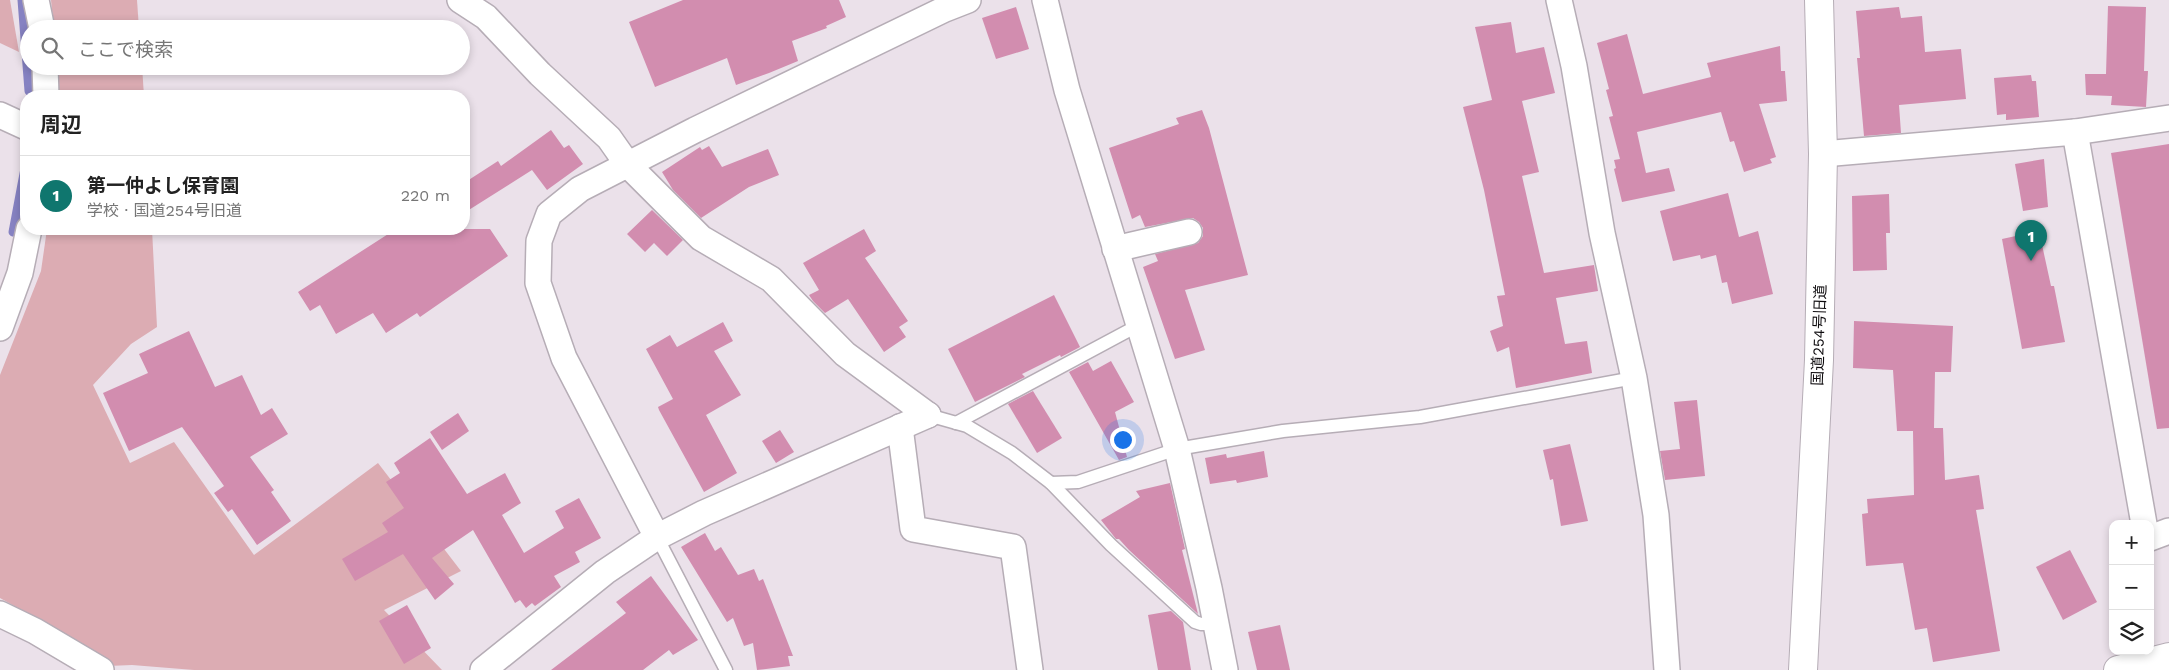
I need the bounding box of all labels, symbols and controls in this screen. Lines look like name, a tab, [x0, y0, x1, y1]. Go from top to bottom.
search box	[20, 20, 470, 75]
icon: search	[38, 34, 66, 62]
text: ここで検索	[78, 38, 173, 61]
text: 周辺	[40, 112, 82, 137]
text: 第一仲よし保育園	[87, 174, 239, 197]
text: 1	[53, 186, 59, 205]
text: 220 m	[401, 186, 450, 205]
text: 学校 · 国道254号旧道	[87, 201, 242, 220]
pin: 1	[2015, 220, 2047, 261]
street label: 国道254号旧道	[1808, 284, 1830, 386]
your location	[1110, 427, 1136, 453]
map controls	[2109, 520, 2154, 655]
button: +	[2109, 520, 2154, 565]
button: −	[2109, 565, 2154, 610]
button: layers	[2109, 610, 2154, 655]

